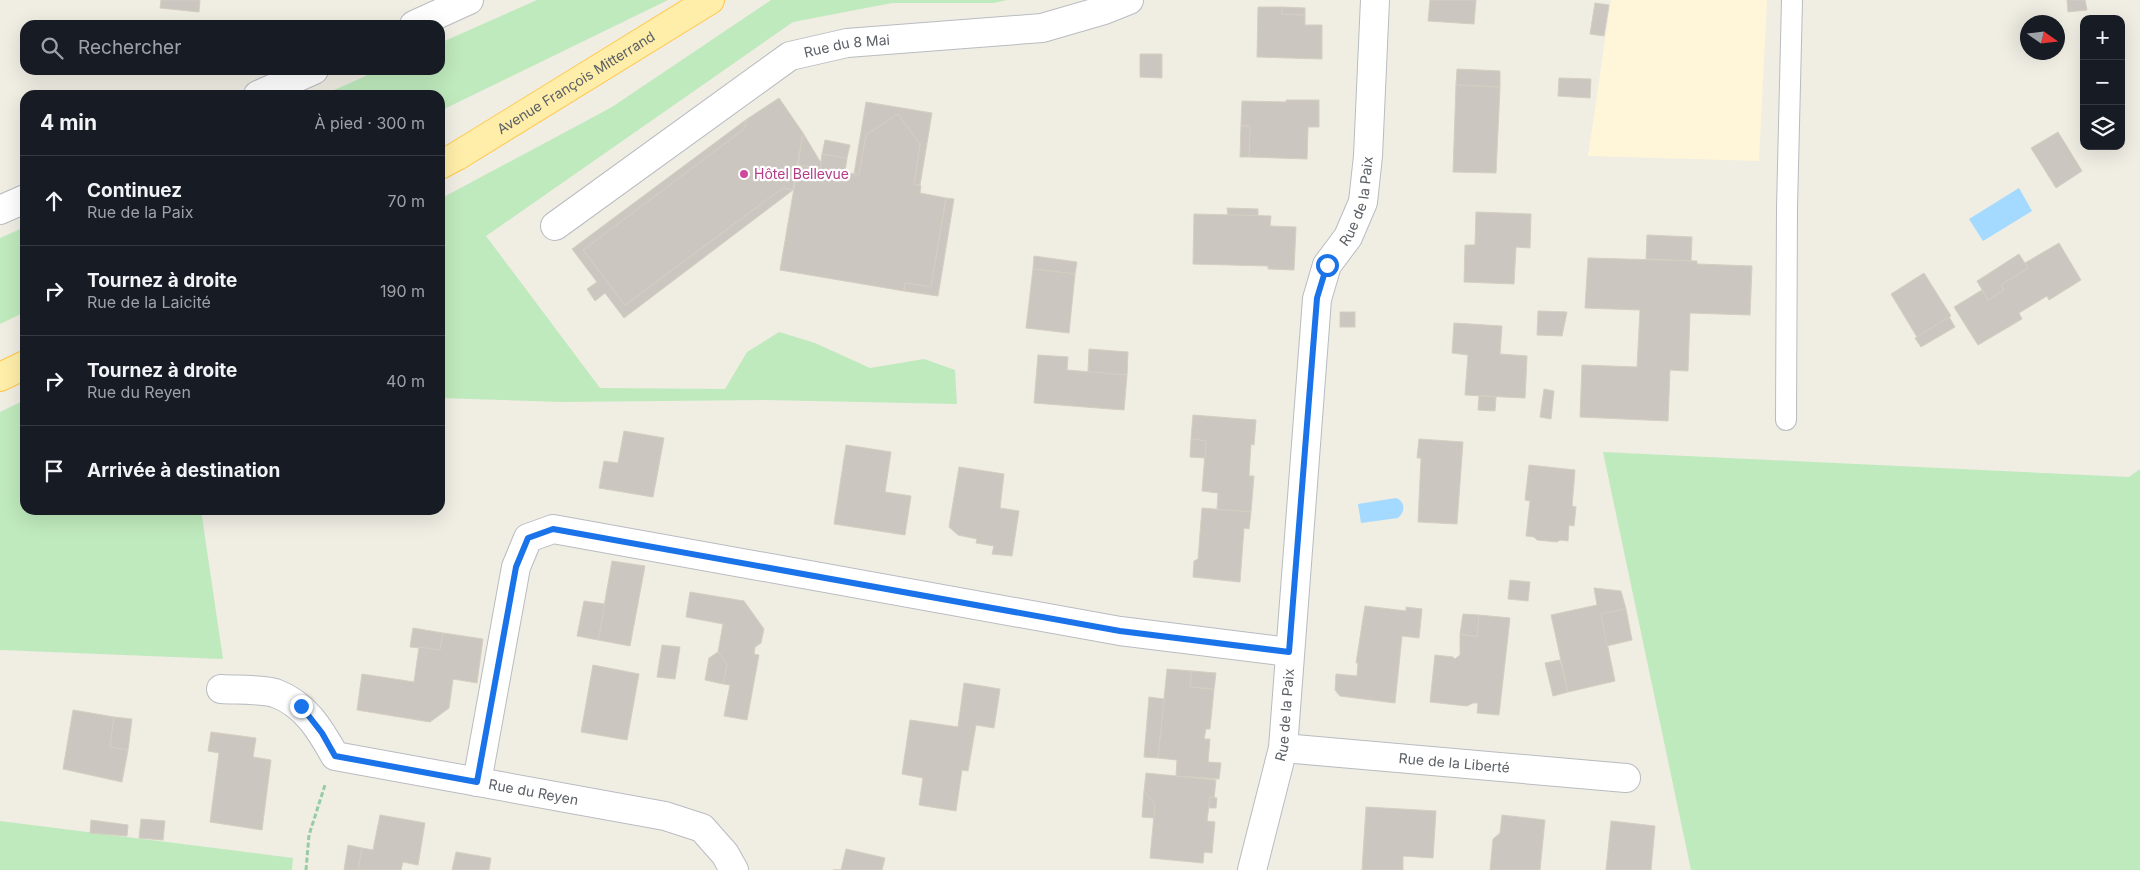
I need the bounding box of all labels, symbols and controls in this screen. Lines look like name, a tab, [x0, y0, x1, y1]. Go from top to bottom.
north arrow	[2020, 15, 2065, 60]
map controls	[2080, 15, 2125, 150]
button: +	[2080, 15, 2125, 60]
search box	[20, 20, 445, 75]
street label: Avenue François Mitterrand	[494, 27, 658, 137]
street label: Rue du 8 Mai	[802, 31, 890, 61]
icon: search	[38, 34, 66, 62]
text: Rechercher	[78, 36, 181, 59]
button: −	[2080, 60, 2125, 105]
button: layers	[2080, 105, 2125, 150]
text: 4 min	[40, 110, 97, 135]
text: À pied · 300 m	[314, 113, 425, 133]
street label: Rue de la Paix	[1335, 155, 1376, 249]
place label: Hôtel Bellevue	[754, 165, 849, 182]
marker: Hôtel Bellevue	[738, 168, 750, 180]
text: Continuez	[87, 179, 182, 202]
icon: ahead	[40, 187, 68, 215]
text: 70 m	[388, 191, 425, 211]
text: Rue de la Paix	[87, 202, 193, 222]
route start	[1316, 254, 1339, 277]
text: Tournez à droite	[87, 269, 237, 292]
icon: right	[40, 277, 68, 305]
text: 190 m	[380, 281, 425, 301]
text: Rue de la Laicité	[87, 292, 211, 312]
text: Tournez à droite	[87, 359, 237, 382]
icon: right	[40, 367, 68, 395]
text: 40 m	[386, 371, 425, 391]
text: Rue du Reyen	[87, 382, 191, 402]
icon: arrive	[40, 457, 68, 485]
text: Arrivée à destination	[87, 459, 280, 482]
street label: Rue de la Paix	[1271, 667, 1297, 763]
route end	[290, 695, 313, 718]
street label: Rue de la Liberté	[1398, 749, 1511, 776]
street label: Rue du Reyen	[487, 775, 580, 808]

